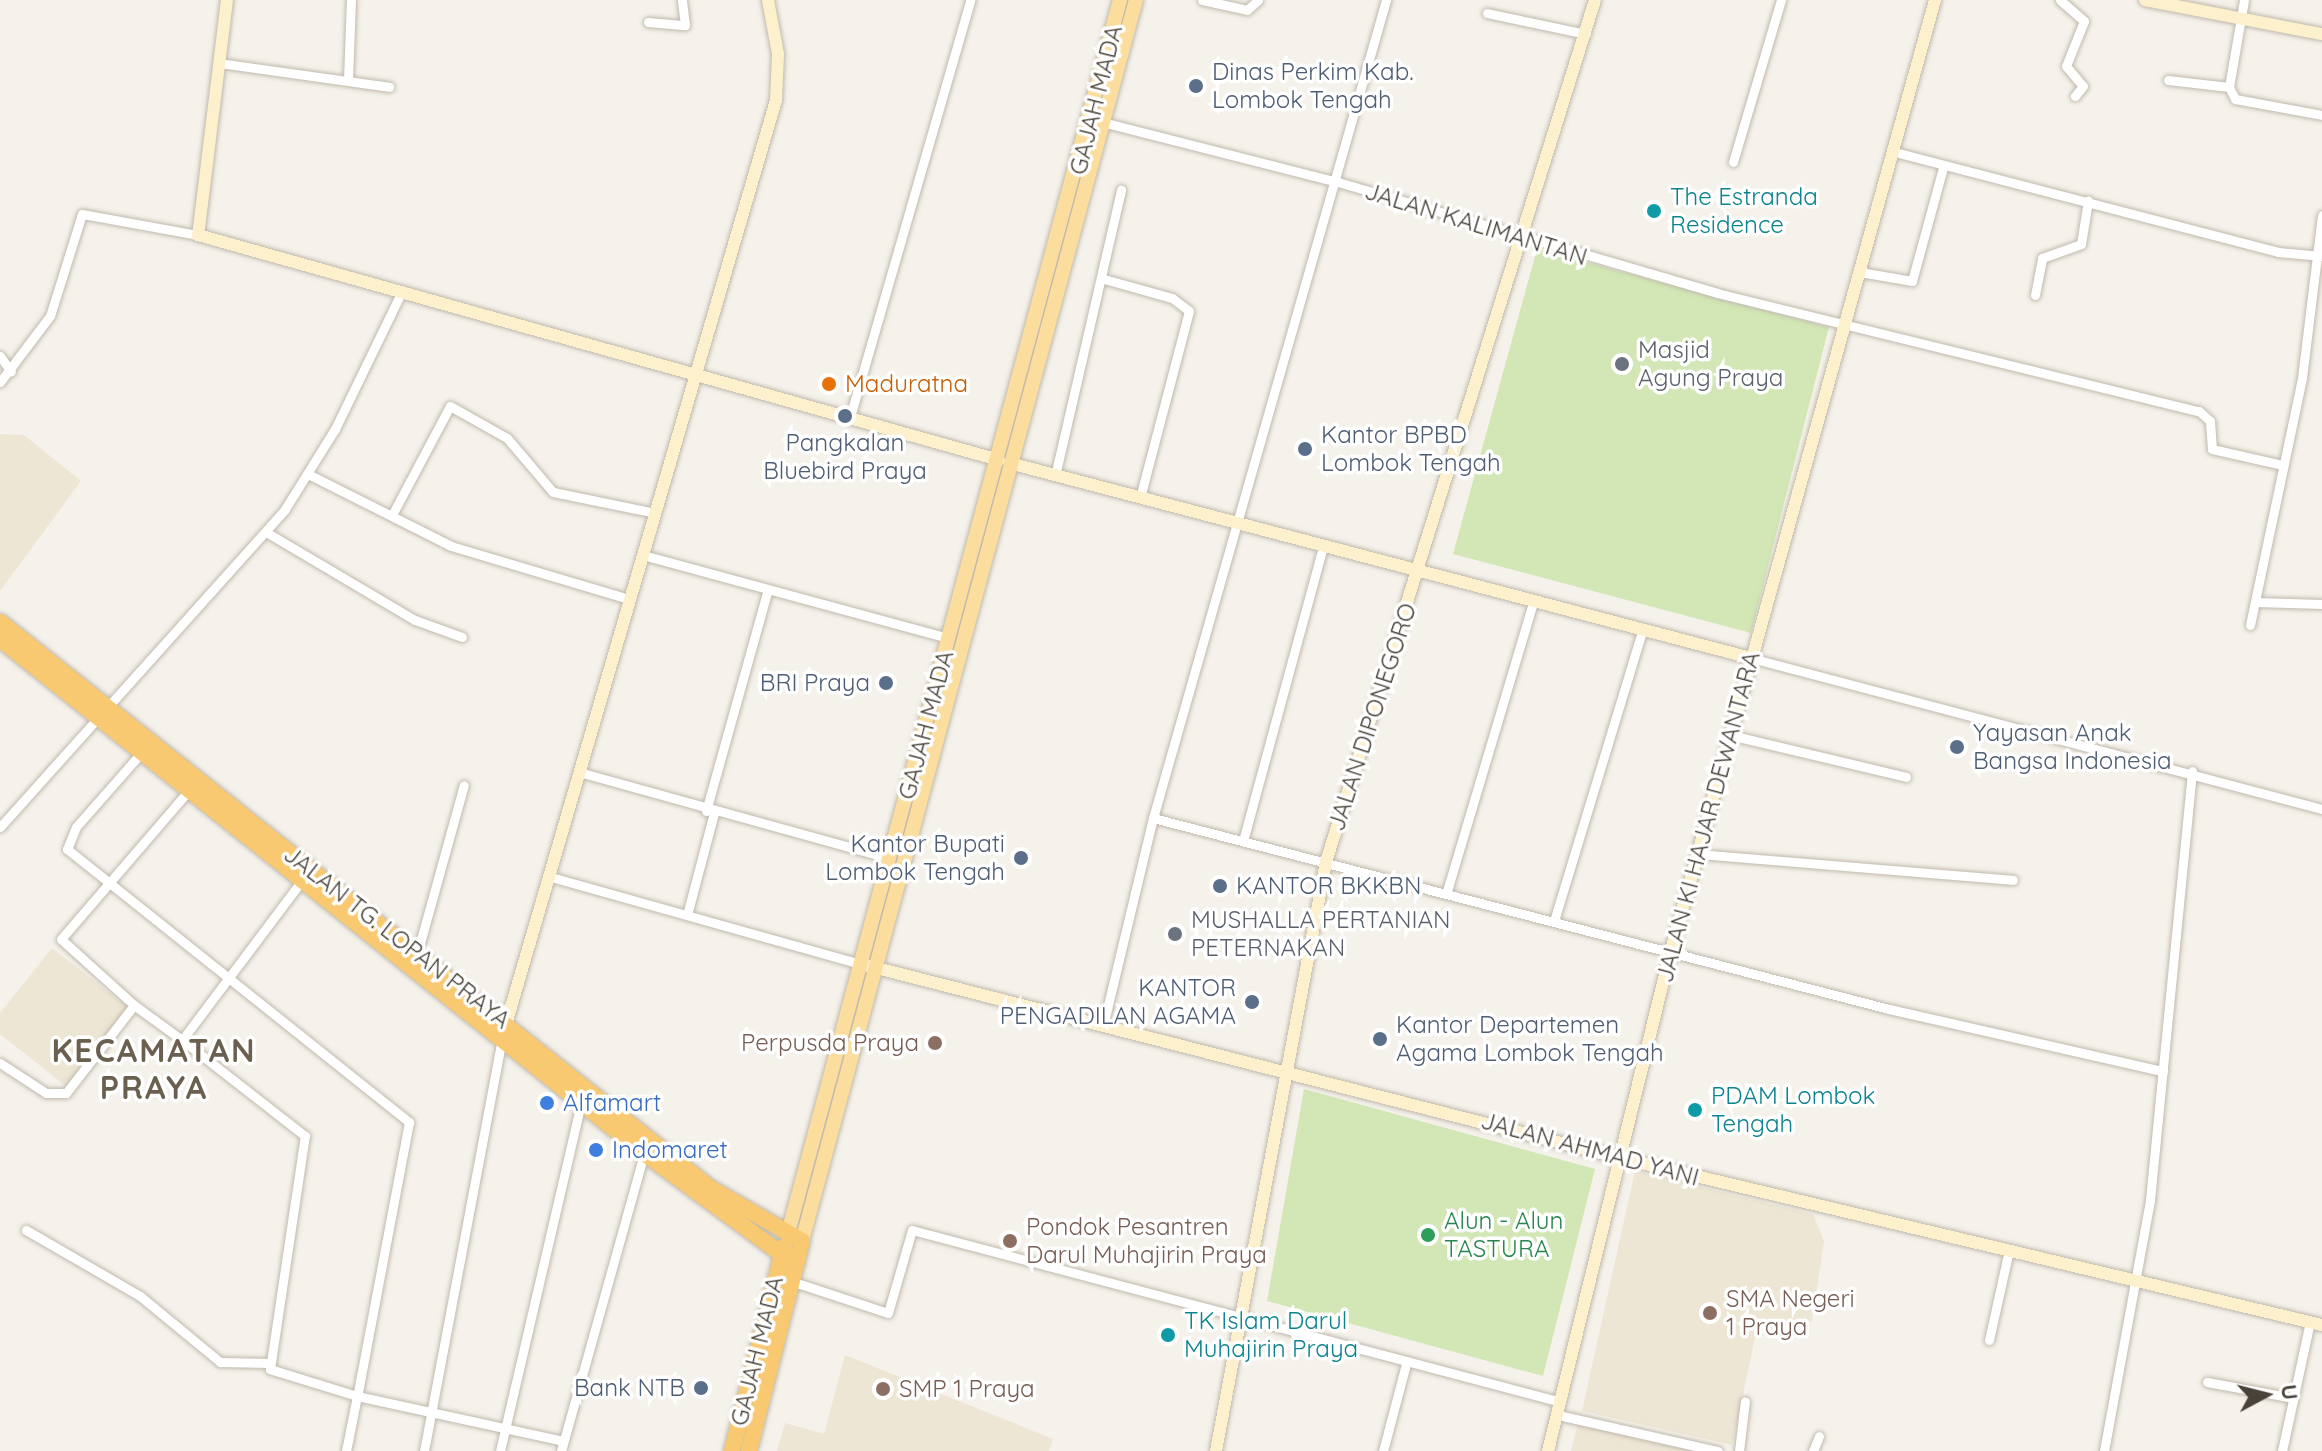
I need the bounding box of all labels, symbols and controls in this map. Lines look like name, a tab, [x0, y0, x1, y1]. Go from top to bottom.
street label: GAJAH MADA	[1064, 22, 1128, 178]
place label: Dinas Perkim Kab. Lombok Tengah	[1212, 58, 1414, 114]
marker: Dinas Perkim Kab. Lombok Tengah	[1187, 77, 1205, 95]
street label: JALAN KALIMANTAN	[1361, 176, 1591, 272]
place label: The Estranda Residence	[1670, 183, 1818, 239]
marker: The Estranda Residence	[1645, 202, 1663, 220]
place label: Masjid Agung Praya	[1638, 336, 1783, 392]
marker: Masjid Agung Praya	[1613, 355, 1631, 373]
place label: Maduratna	[845, 370, 968, 398]
marker: Maduratna	[820, 375, 838, 393]
marker: Pangkalan Bluebird Praya	[836, 407, 854, 425]
place label: Kantor BPBD Lombok Tengah	[1321, 421, 1501, 477]
place label: Pangkalan Bluebird Praya	[763, 429, 927, 485]
marker: Kantor BPBD Lombok Tengah	[1296, 440, 1314, 458]
street label: JALAN DIPONEGORO	[1322, 600, 1422, 834]
street label: GAJAH MADA	[892, 647, 960, 803]
street label: JALAN KI HAJAR DEWANTARA	[1650, 648, 1766, 986]
place label: BRI Praya	[760, 669, 870, 697]
marker: BRI Praya	[877, 674, 895, 692]
place label: Yayasan Anak Bangsa Indonesia	[1973, 719, 2172, 775]
marker: Yayasan Anak Bangsa Indonesia	[1948, 738, 1966, 756]
place label: Kantor Bupati Lombok Tengah	[825, 830, 1005, 886]
street label: JALAN TG. LOPAN PRAYA	[278, 840, 516, 1034]
marker: Kantor Bupati Lombok Tengah	[1012, 849, 1030, 867]
place label: KANTOR BKKBN	[1236, 872, 1421, 900]
marker: KANTOR BKKBN	[1211, 877, 1229, 895]
place label: MUSHALLA PERTANIAN PETERNAKAN	[1191, 906, 1451, 962]
marker: MUSHALLA PERTANIAN PETERNAKAN	[1166, 925, 1184, 943]
place label: KANTOR PENGADILAN AGAMA	[1000, 974, 1236, 1030]
marker: KANTOR PENGADILAN AGAMA	[1243, 993, 1261, 1011]
place label: Kantor Departemen Agama Lombok Tengah	[1396, 1011, 1664, 1067]
place label: Perpusda Praya	[741, 1029, 919, 1057]
marker: Kantor Departemen Agama Lombok Tengah	[1371, 1030, 1389, 1048]
district label: KECAMATAN PRAYA	[51, 1032, 257, 1107]
marker: Perpusda Praya	[926, 1034, 944, 1052]
place label: PDAM Lombok Tengah	[1711, 1082, 1875, 1138]
place label: Alfamart	[563, 1089, 661, 1117]
marker: Alfamart	[538, 1094, 556, 1112]
marker: PDAM Lombok Tengah	[1686, 1101, 1704, 1119]
street label: JALAN AHMAD YANI	[1478, 1106, 1702, 1192]
place label: Indomaret	[612, 1136, 728, 1164]
marker: Indomaret	[587, 1141, 605, 1159]
place label: Alun - Alun TASTURA	[1444, 1207, 1563, 1263]
place label: Pondok Pesantren Darul Muhajirin Praya	[1026, 1213, 1267, 1269]
marker: Alun - Alun TASTURA	[1419, 1226, 1437, 1244]
marker: Pondok Pesantren Darul Muhajirin Praya	[1001, 1232, 1019, 1250]
street label: GAJAH MADA	[725, 1273, 789, 1429]
place label: SMA Negeri 1 Praya	[1726, 1285, 1855, 1341]
marker: SMA Negeri 1 Praya	[1701, 1304, 1719, 1322]
place label: TK Islam Darul Muhajirin Praya	[1184, 1307, 1358, 1363]
marker: TK Islam Darul Muhajirin Praya	[1159, 1326, 1177, 1344]
north arrow	[2226, 1355, 2306, 1435]
place label: Bank NTB	[574, 1374, 685, 1402]
place label: SMP 1 Praya	[899, 1375, 1035, 1403]
marker: Bank NTB	[692, 1379, 710, 1397]
marker: SMP 1 Praya	[874, 1380, 892, 1398]
text: U	[2275, 1383, 2305, 1401]

